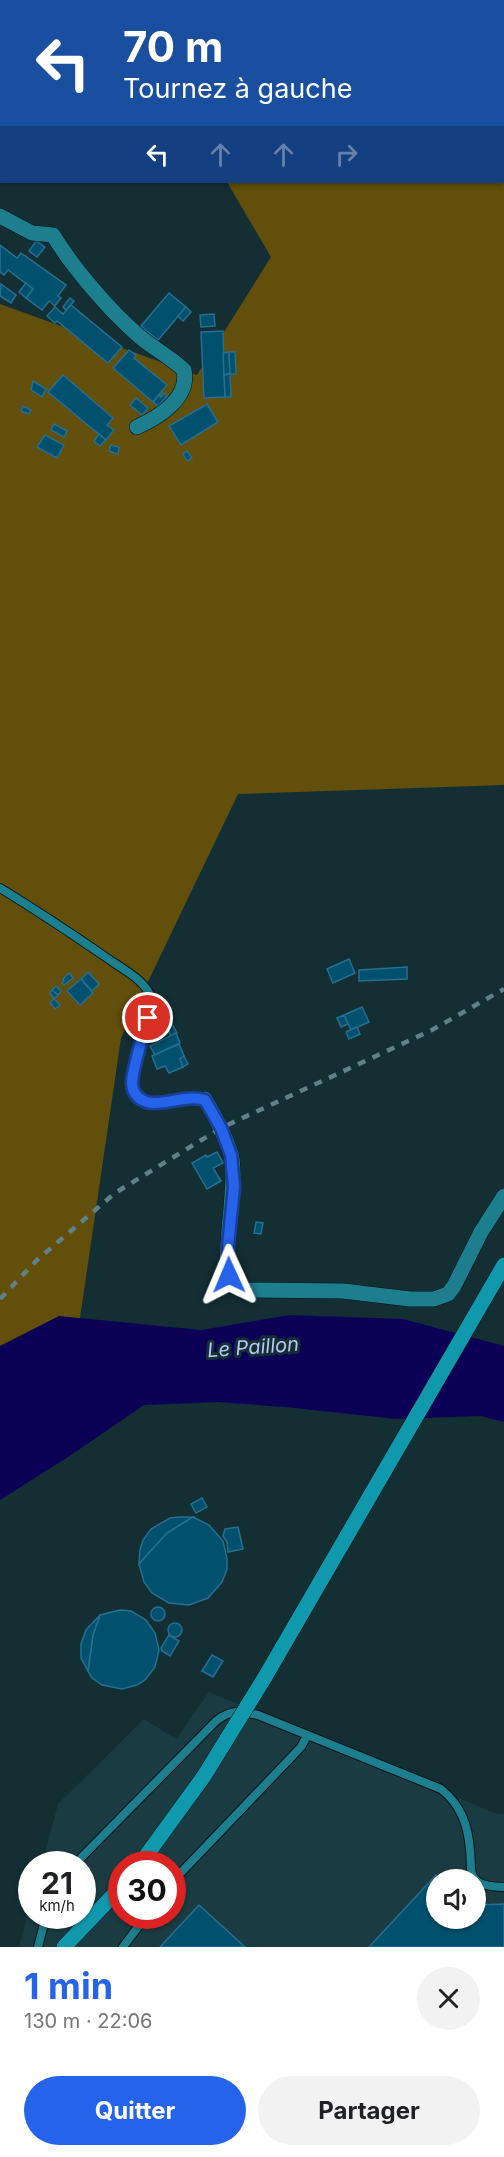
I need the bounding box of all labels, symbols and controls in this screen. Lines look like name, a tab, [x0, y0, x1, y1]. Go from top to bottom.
text: 70 m	[123, 21, 223, 72]
icon: left	[24, 24, 102, 102]
text: Tournez à gauche	[123, 72, 352, 105]
icon: left	[141, 138, 174, 171]
icon: ahead	[204, 138, 237, 171]
icon: ahead	[267, 138, 300, 171]
icon: right	[330, 138, 363, 171]
pin	[122, 992, 173, 1043]
icon: arrive	[131, 1001, 164, 1034]
position arrow	[197, 1243, 261, 1307]
water label: Le Paillon	[206, 1332, 300, 1362]
speed limit sign: 30	[108, 1851, 186, 1929]
text: 21	[41, 1865, 73, 1901]
map controls	[426, 1869, 486, 1929]
button: sound	[426, 1869, 486, 1929]
text: km/h	[39, 1896, 75, 1915]
text: 1 min	[24, 1964, 113, 2008]
button: close	[417, 1967, 480, 2030]
text: 130 m · 22:06	[24, 2009, 152, 2033]
button: Quitter	[24, 2076, 246, 2145]
button: Partager	[258, 2076, 480, 2145]

